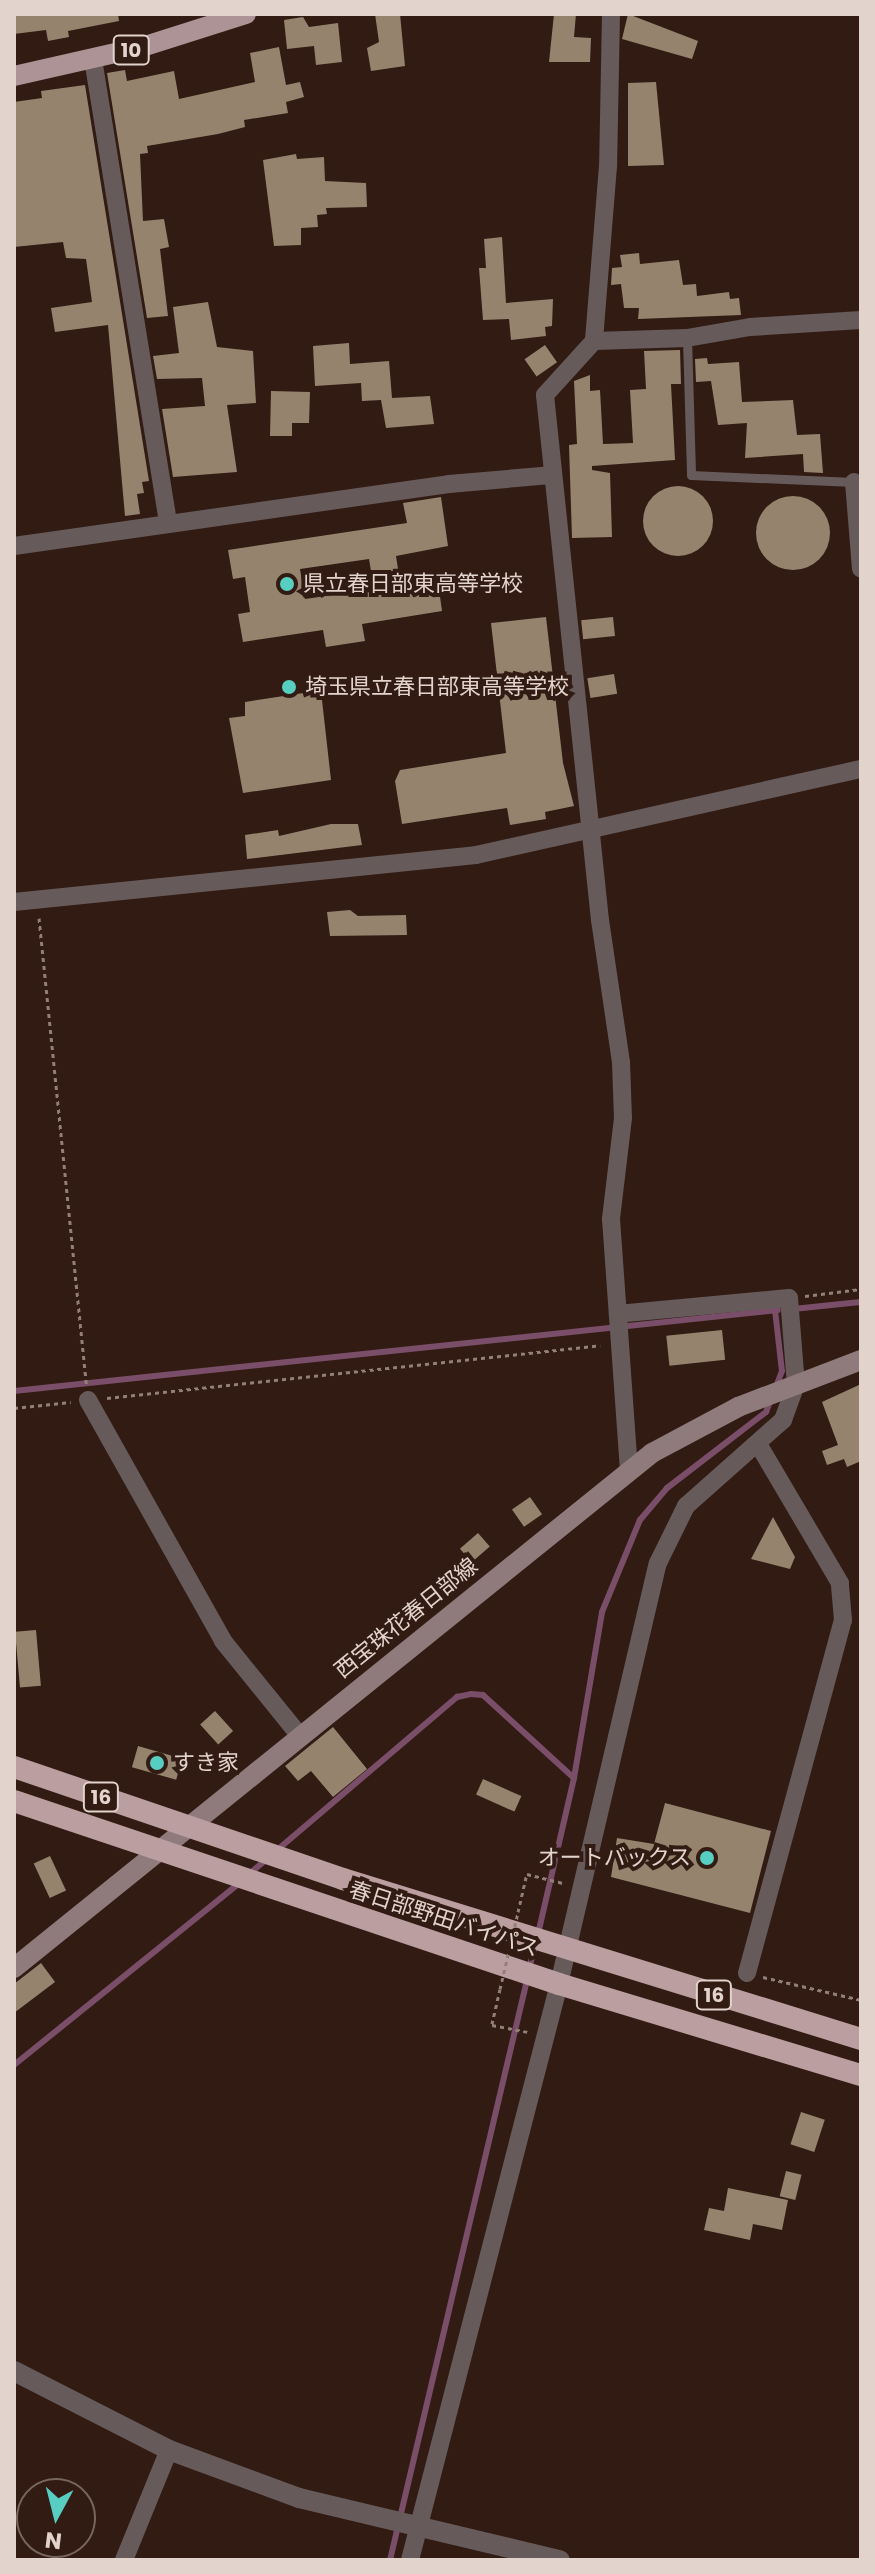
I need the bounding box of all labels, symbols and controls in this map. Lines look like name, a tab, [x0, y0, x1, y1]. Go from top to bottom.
road number: 10	[111, 34, 151, 66]
place label: 県立春日部東高等学校	[303, 571, 523, 597]
marker: 県立春日部東高等学校	[278, 575, 296, 593]
place label: 埼玉県立春日部東高等学校	[305, 674, 569, 700]
marker: 埼玉県立春日部東高等学校	[280, 678, 298, 696]
street label: 西宝珠花春日部線	[329, 1552, 483, 1684]
place label: すき家	[173, 1750, 239, 1776]
marker: すき家	[148, 1754, 166, 1772]
road number: 16	[81, 1781, 121, 1813]
place label: オートバックス	[537, 1845, 691, 1871]
marker: オートバックス	[698, 1849, 716, 1867]
street label: 春日部野田バイパス	[346, 1876, 542, 1962]
road number: 16	[694, 1979, 734, 2011]
north arrow	[16, 2478, 96, 2558]
text: N	[43, 2524, 63, 2557]

